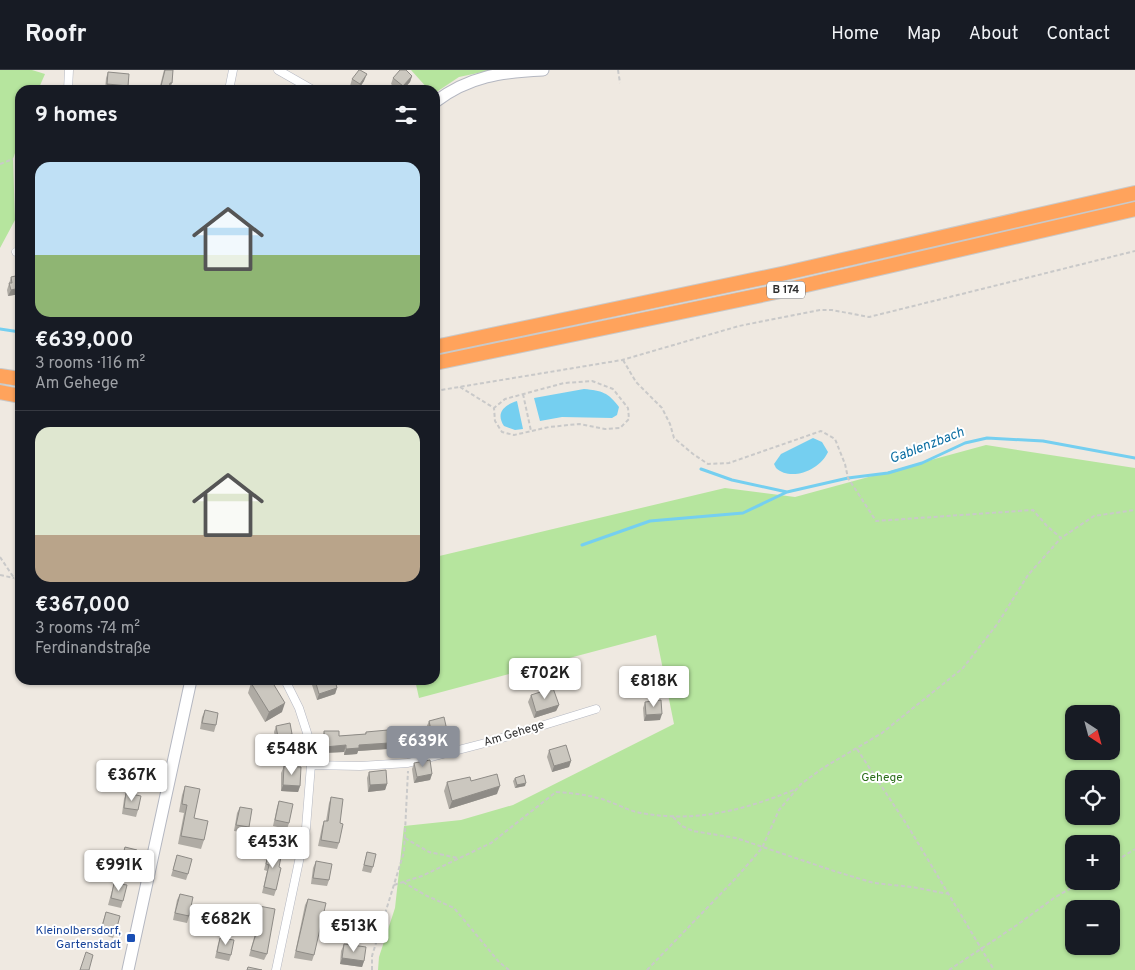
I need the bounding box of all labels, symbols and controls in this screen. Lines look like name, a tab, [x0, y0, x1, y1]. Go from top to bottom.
text: Roofr	[25, 20, 87, 50]
text: Home	[831, 23, 879, 46]
text: Map	[907, 23, 941, 46]
text: About	[969, 23, 1018, 46]
text: Contact	[1046, 23, 1110, 46]
icon: filters	[392, 101, 420, 129]
text: 9 homes	[35, 102, 118, 129]
icon: home	[183, 194, 273, 284]
road number: B 174	[767, 282, 805, 298]
text: €639,000	[35, 327, 134, 354]
text: 3 rooms · 116 m²	[35, 354, 145, 374]
text: Am Gehege	[35, 374, 118, 394]
water label: Gablenzbach	[887, 424, 967, 468]
icon: home	[183, 460, 273, 550]
text: €367,000	[35, 592, 130, 619]
text: 3 rooms · 74 m²	[35, 619, 140, 639]
text: Ferdinandstraße	[35, 639, 151, 659]
pin: €702K	[510, 658, 580, 700]
text: €702K	[520, 664, 570, 684]
pin: €818K	[619, 666, 689, 708]
text: €818K	[630, 672, 678, 692]
north arrow	[1065, 705, 1120, 760]
map controls	[1065, 705, 1120, 955]
street label: Am Gehege	[482, 717, 546, 751]
pin: €639K	[388, 726, 458, 768]
text: €639K	[398, 732, 448, 752]
pin: €548K	[257, 734, 327, 776]
text: €548K	[266, 740, 318, 760]
pin: €367K	[97, 760, 167, 802]
text: €367K	[107, 766, 157, 786]
park label: Gehege	[861, 770, 903, 786]
button: locate	[1065, 770, 1120, 825]
pin: €453K	[238, 826, 308, 869]
text: €453K	[247, 833, 299, 853]
button: +	[1065, 835, 1120, 890]
pin: €991K	[84, 850, 154, 892]
text: €991K	[95, 856, 143, 876]
button: −	[1065, 900, 1120, 955]
pin: €682K	[191, 904, 261, 946]
text: €682K	[201, 910, 251, 930]
pin: €513K	[319, 910, 389, 953]
text: €513K	[330, 917, 378, 937]
place label: Kleinolbersdorf, Gartenstadt	[35, 923, 121, 953]
marker: Kleinolbersdorf, Gartenstadt	[125, 932, 137, 944]

